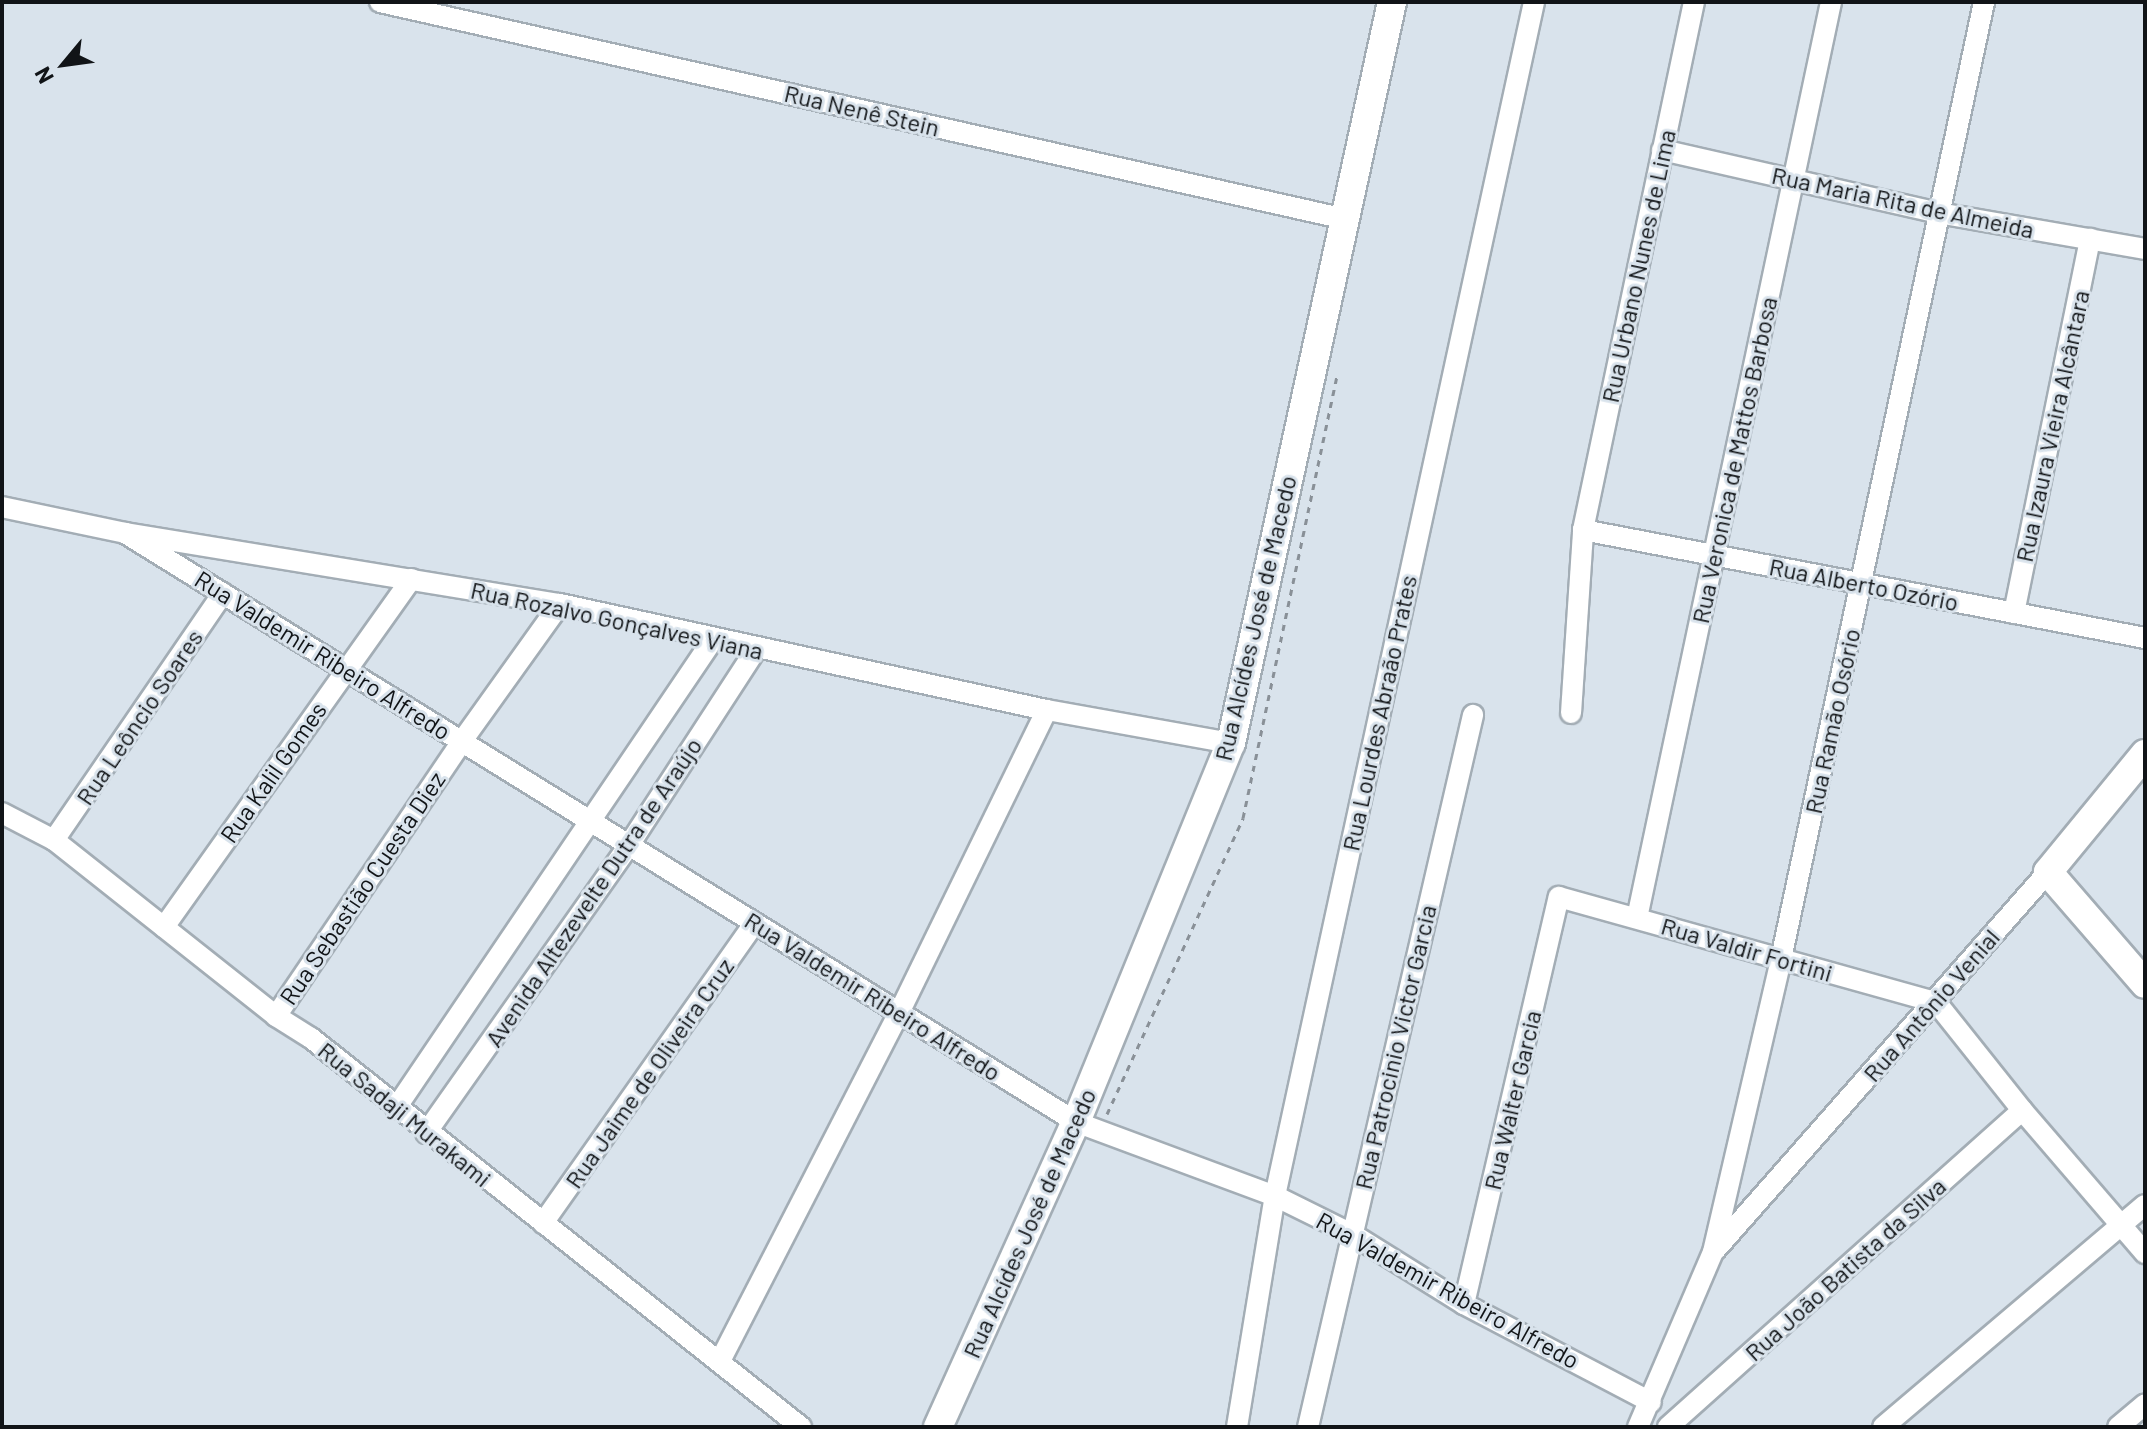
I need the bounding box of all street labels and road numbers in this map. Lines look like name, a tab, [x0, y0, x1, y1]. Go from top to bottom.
street label: Rua Nenê Stein	[782, 78, 942, 142]
street label: Rua Urbano Nunes de Lima	[1595, 127, 1681, 405]
street label: Rua Maria Rita de Almeida	[1769, 160, 2037, 244]
street label: Rua Izaura Vieira Alcântara	[2009, 288, 2095, 564]
street label: Rua Veronica de Mattos Barbosa	[1685, 294, 1783, 626]
street label: Rua Alcídes José de Macedo	[1208, 473, 1302, 763]
street label: Rua Alberto Ozório	[1767, 552, 1961, 616]
street label: Rua Valdemir Ribeiro Alfredo	[190, 564, 456, 746]
street label: Rua Lourdes Abraão Prates	[1336, 573, 1422, 853]
street label: Rua Rozalvo Gonçalves Viana	[468, 575, 766, 665]
street label: Rua Leôncio Soares	[70, 624, 208, 810]
street label: Rua Ramão Osório	[1798, 626, 1866, 816]
street label: Rua Kalil Gomes	[214, 696, 332, 848]
street label: Avenida Altezevelte Dutra de Araújo	[479, 732, 707, 1052]
street label: Rua Sebastião Cuesta Diez	[273, 766, 451, 1010]
street label: Rua Patrocinio Victor Garcia	[1348, 902, 1442, 1192]
street label: Rua Valdemir Ribeiro Alfredo	[740, 905, 1006, 1087]
street label: Rua Valdir Fortini	[1658, 911, 1836, 987]
street label: Rua Antônio Venial	[1857, 923, 2005, 1087]
street label: Rua Jaime de Oliveira Cruz	[559, 953, 739, 1193]
street label: Rua Walter Garcia	[1477, 1007, 1547, 1193]
street label: Rua Sadaji Murakami	[313, 1035, 497, 1193]
street label: Rua Alcídes José de Macedo	[956, 1084, 1102, 1362]
street label: Rua João Batista da Silva	[1739, 1171, 1951, 1367]
street label: Rua Valdemir Ribeiro Alfredo	[1312, 1206, 1584, 1374]

